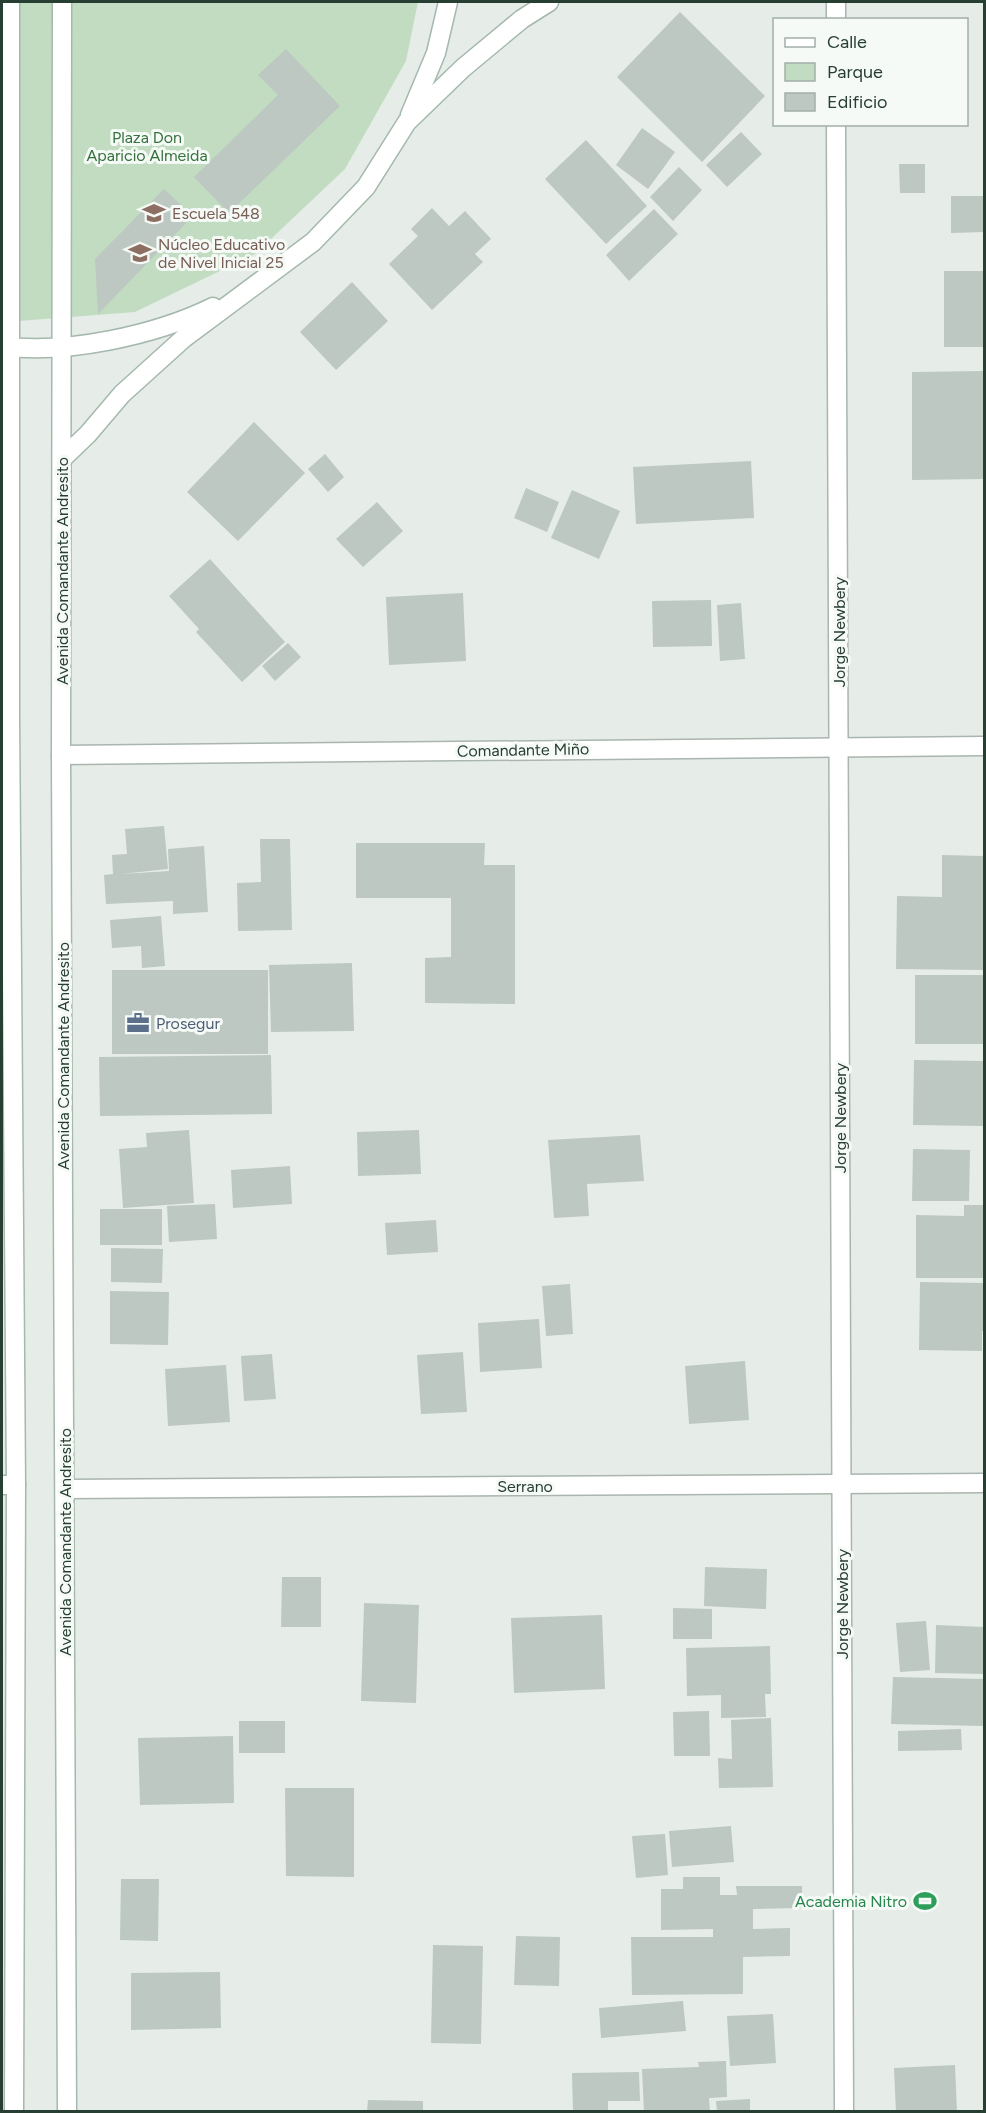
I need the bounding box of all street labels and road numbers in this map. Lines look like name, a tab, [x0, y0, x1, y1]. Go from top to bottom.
street label: Avenida Comandante Andresito	[53, 457, 72, 685]
street label: Jorge Newbery	[830, 576, 849, 687]
street label: Comandante Miño	[457, 739, 589, 761]
street label: Avenida Comandante Andresito	[54, 942, 73, 1170]
street label: Jorge Newbery	[831, 1062, 850, 1173]
street label: Avenida Comandante Andresito	[56, 1428, 75, 1656]
street label: Serrano	[497, 1477, 553, 1496]
street label: Jorge Newbery	[833, 1548, 852, 1659]

